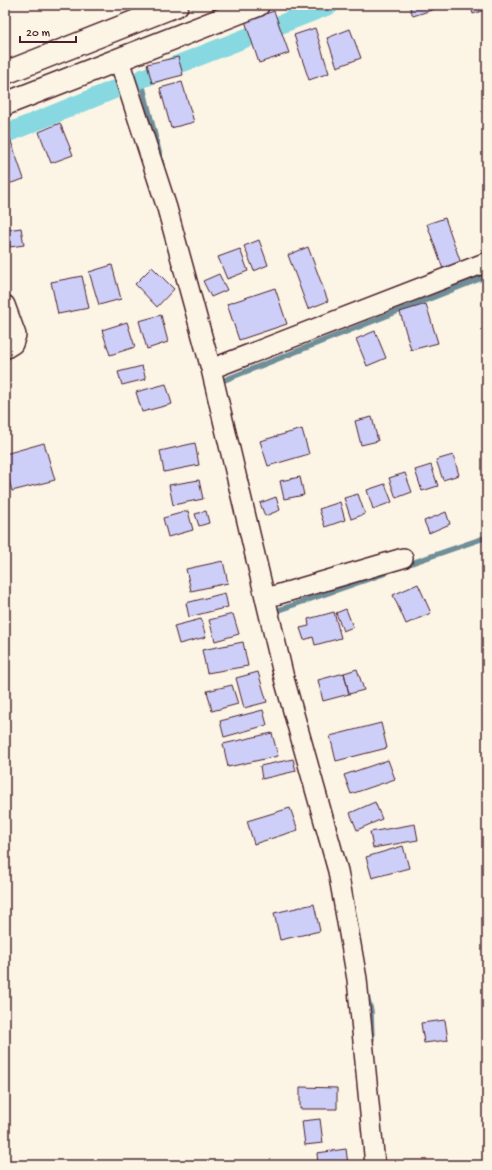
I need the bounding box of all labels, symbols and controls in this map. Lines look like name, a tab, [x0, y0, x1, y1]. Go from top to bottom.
scale bar	[20, 18, 76, 44]
text: 20 m	[26, 27, 51, 41]

